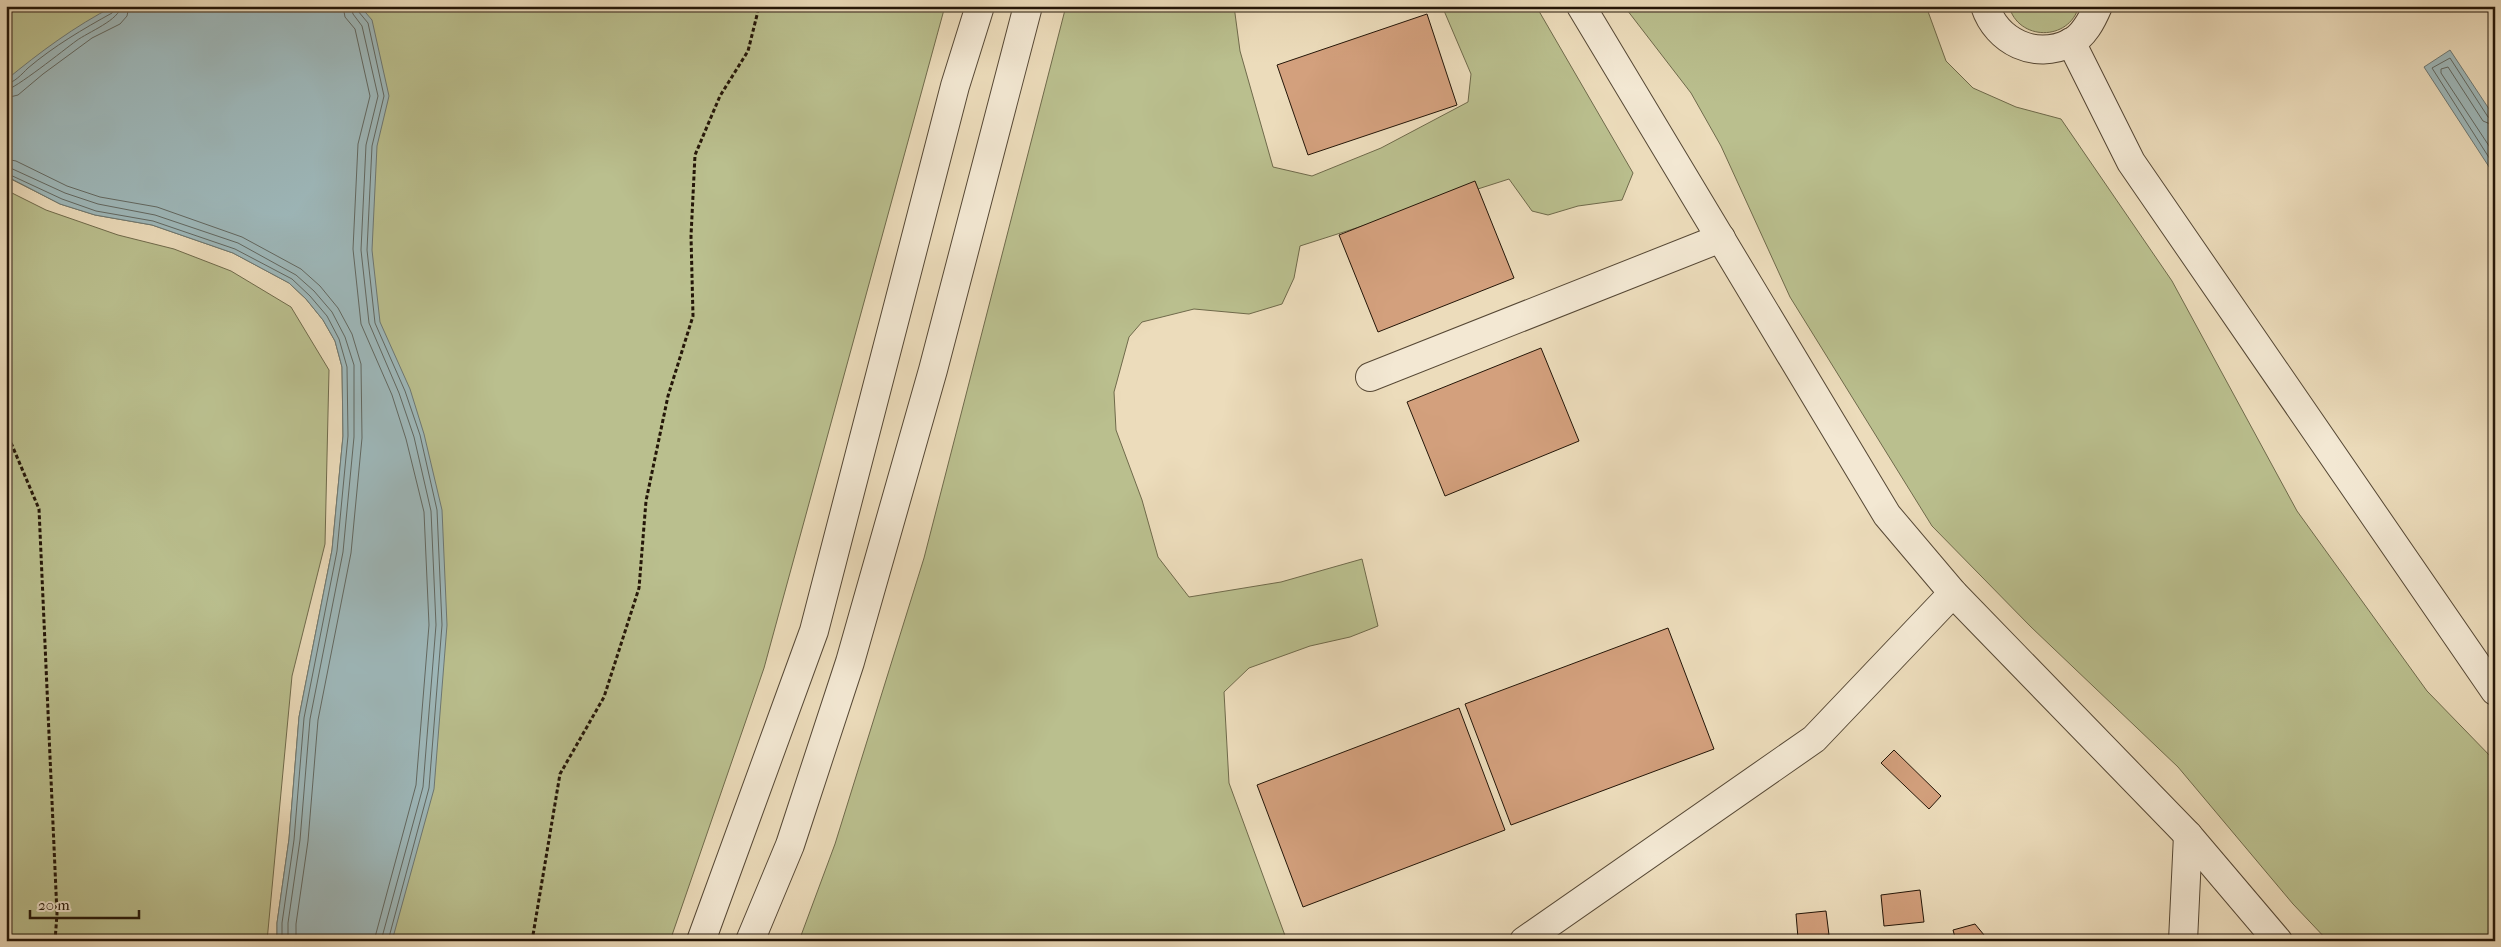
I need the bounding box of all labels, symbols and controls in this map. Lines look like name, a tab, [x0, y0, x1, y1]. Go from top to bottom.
scale bar	[30, 887, 139, 919]
text: 20 m	[38, 896, 70, 914]

